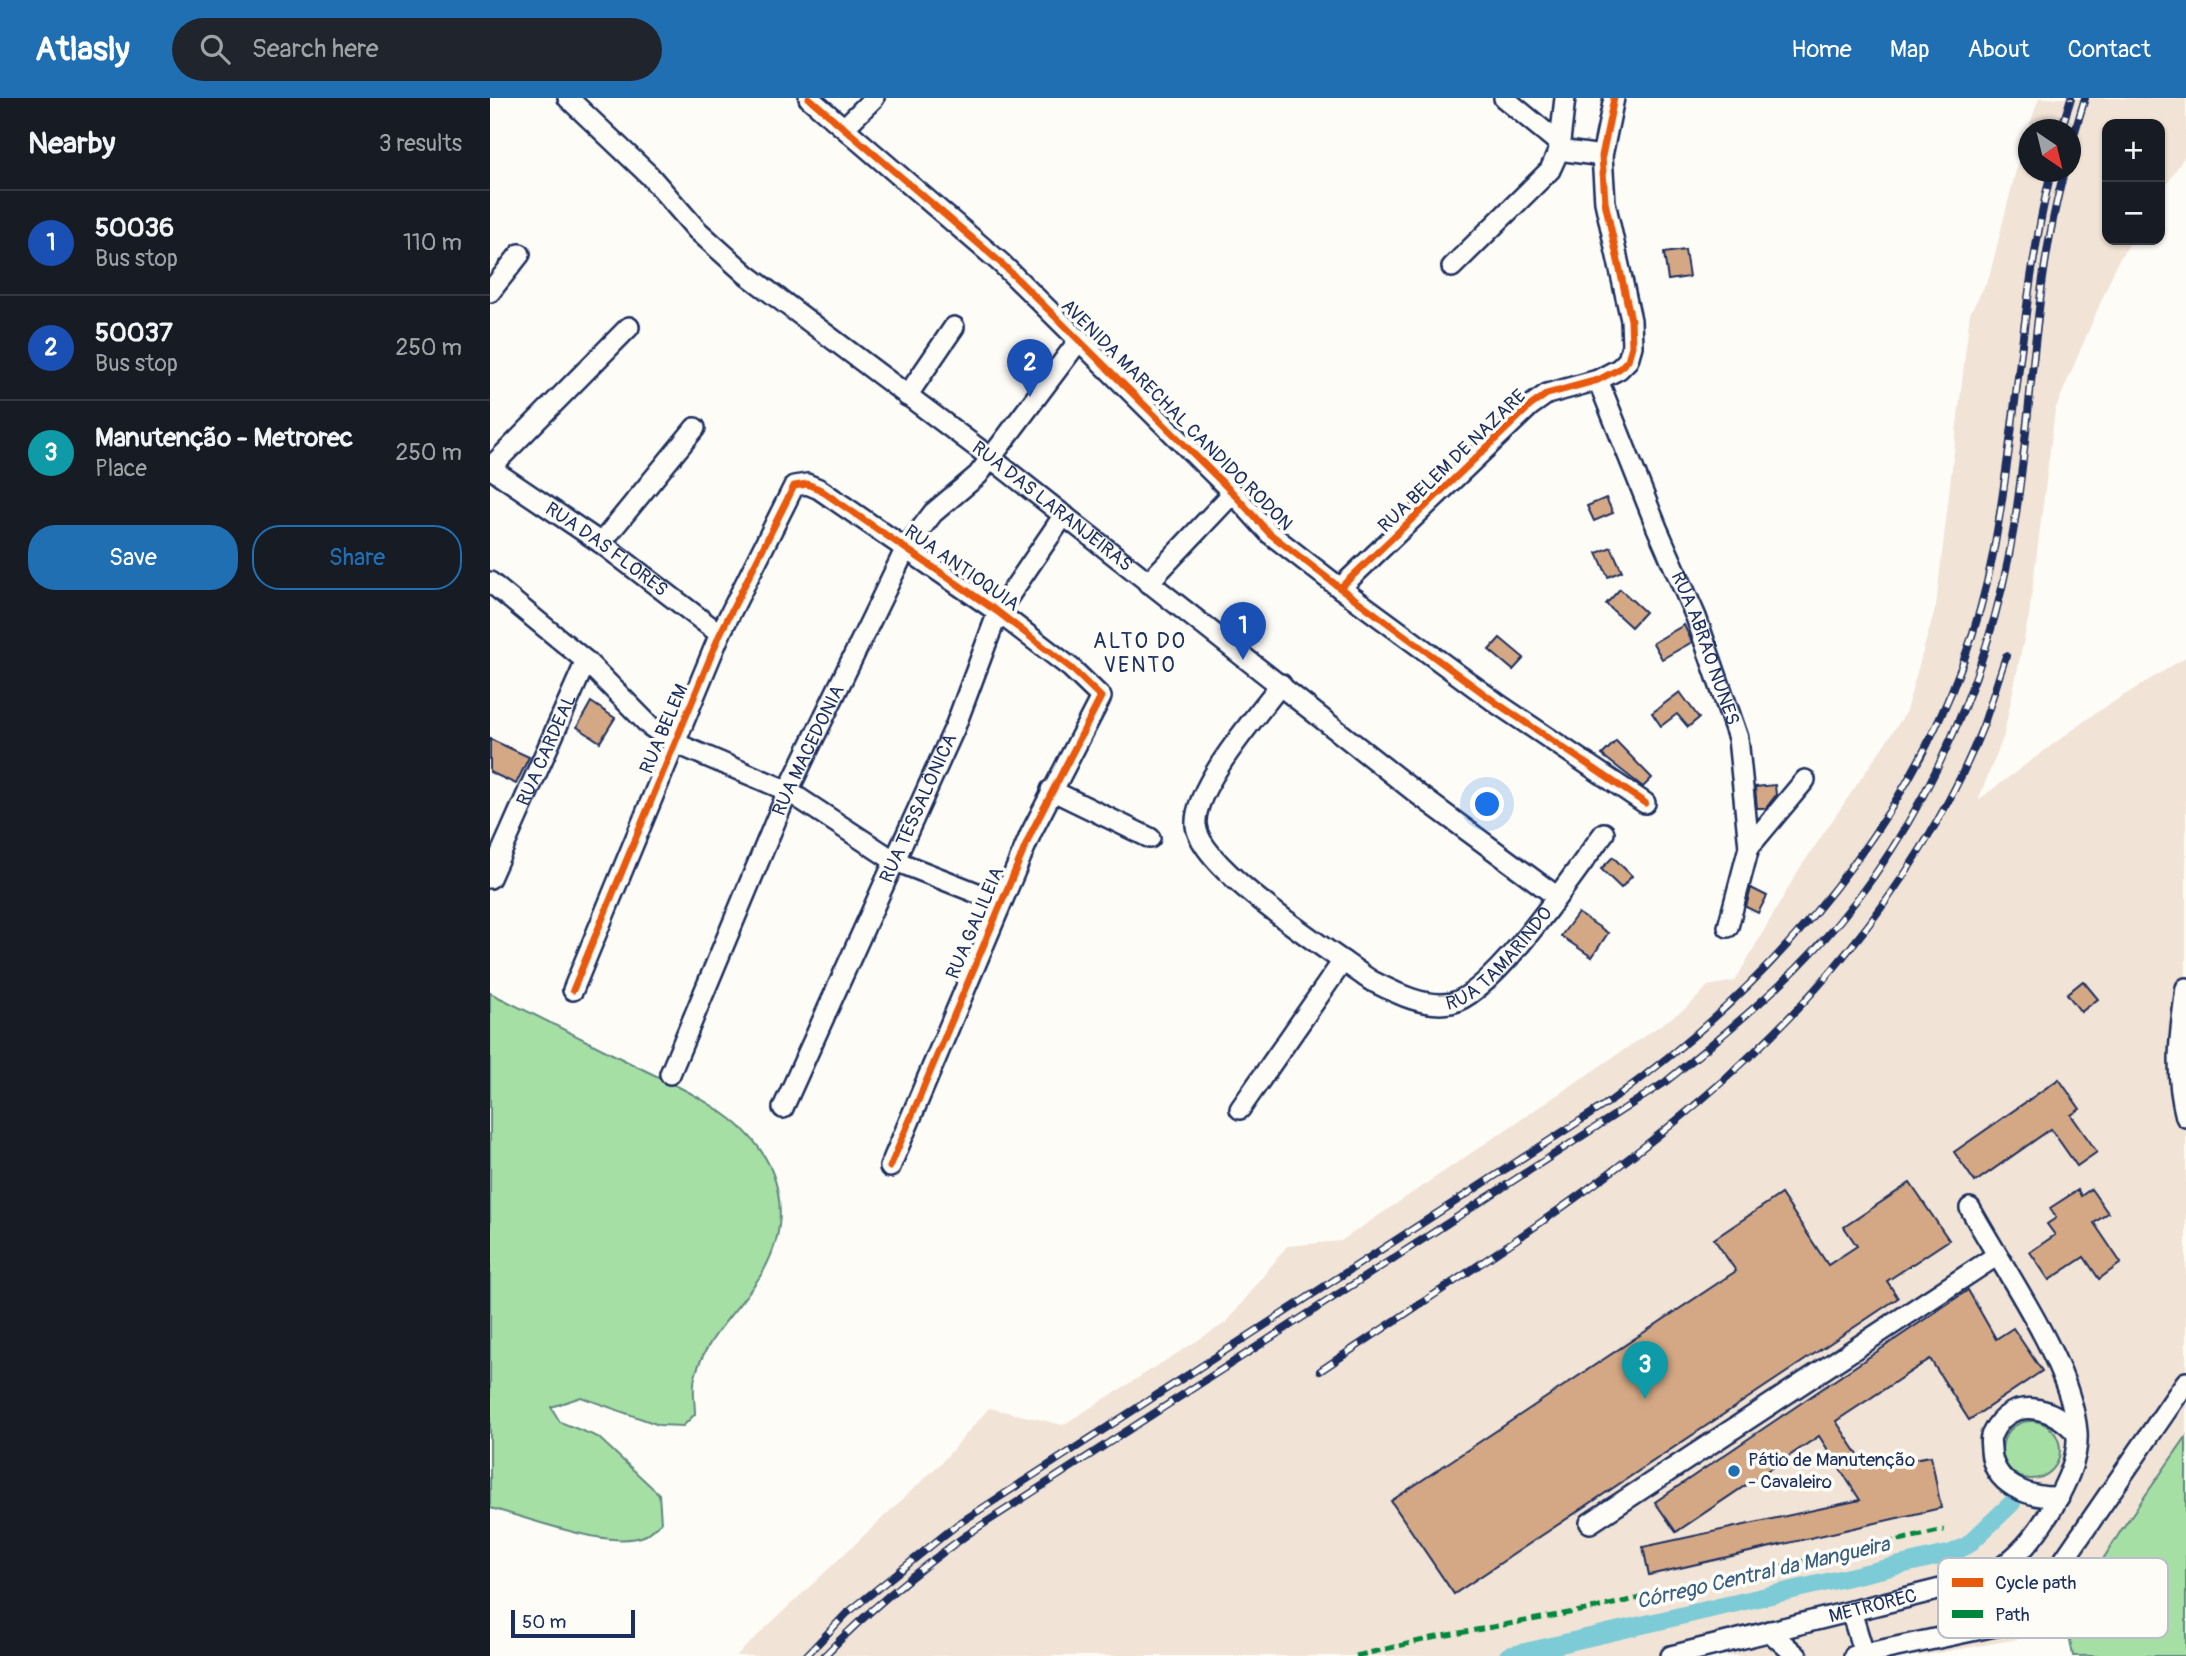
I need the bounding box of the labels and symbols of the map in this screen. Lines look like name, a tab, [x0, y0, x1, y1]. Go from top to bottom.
north arrow	[2018, 119, 2081, 182]
street label: AVENIDA MARECHAL CANDIDO RODON	[1056, 294, 1298, 536]
pin: 2	[1007, 339, 1053, 397]
street label: RUA BELEM DE NAZARE	[1373, 384, 1531, 538]
street label: RUA DAS LARANJEIRAS	[967, 436, 1137, 577]
street label: RUA DAS FLORES	[541, 497, 673, 602]
street label: RUA ANTIOQUIA	[900, 519, 1024, 617]
street label: RUA ABRÃO NUNES	[1666, 568, 1745, 728]
pin: 1	[1220, 602, 1266, 660]
district label: ALTO DO VENTO	[1093, 628, 1187, 679]
street label: RUA BELEM	[634, 681, 694, 777]
street label: RUA MACEDONIA	[767, 681, 850, 819]
street label: RUA CARDEAL	[511, 690, 582, 810]
street label: RUA TESSALÔNICA	[874, 730, 962, 886]
your location	[1470, 787, 1504, 821]
street label: RUA GALILEIA	[941, 863, 1009, 983]
street label: RUA TAMARINDO	[1443, 902, 1558, 1016]
pin: 3	[1622, 1341, 1668, 1399]
place label: Pátio de Manutenção - Cavaleiro	[1748, 1448, 1915, 1494]
marker: Pátio de Manutenção - Cavaleiro	[1726, 1463, 1742, 1479]
water label: Córrego Central da Mangueira	[1634, 1530, 1893, 1615]
legend	[1938, 1558, 2168, 1638]
text: Cycle path	[1995, 1571, 2076, 1595]
street label: METROREC	[1826, 1583, 1919, 1628]
text: Path	[1995, 1603, 2030, 1627]
scale bar	[511, 1607, 635, 1639]

